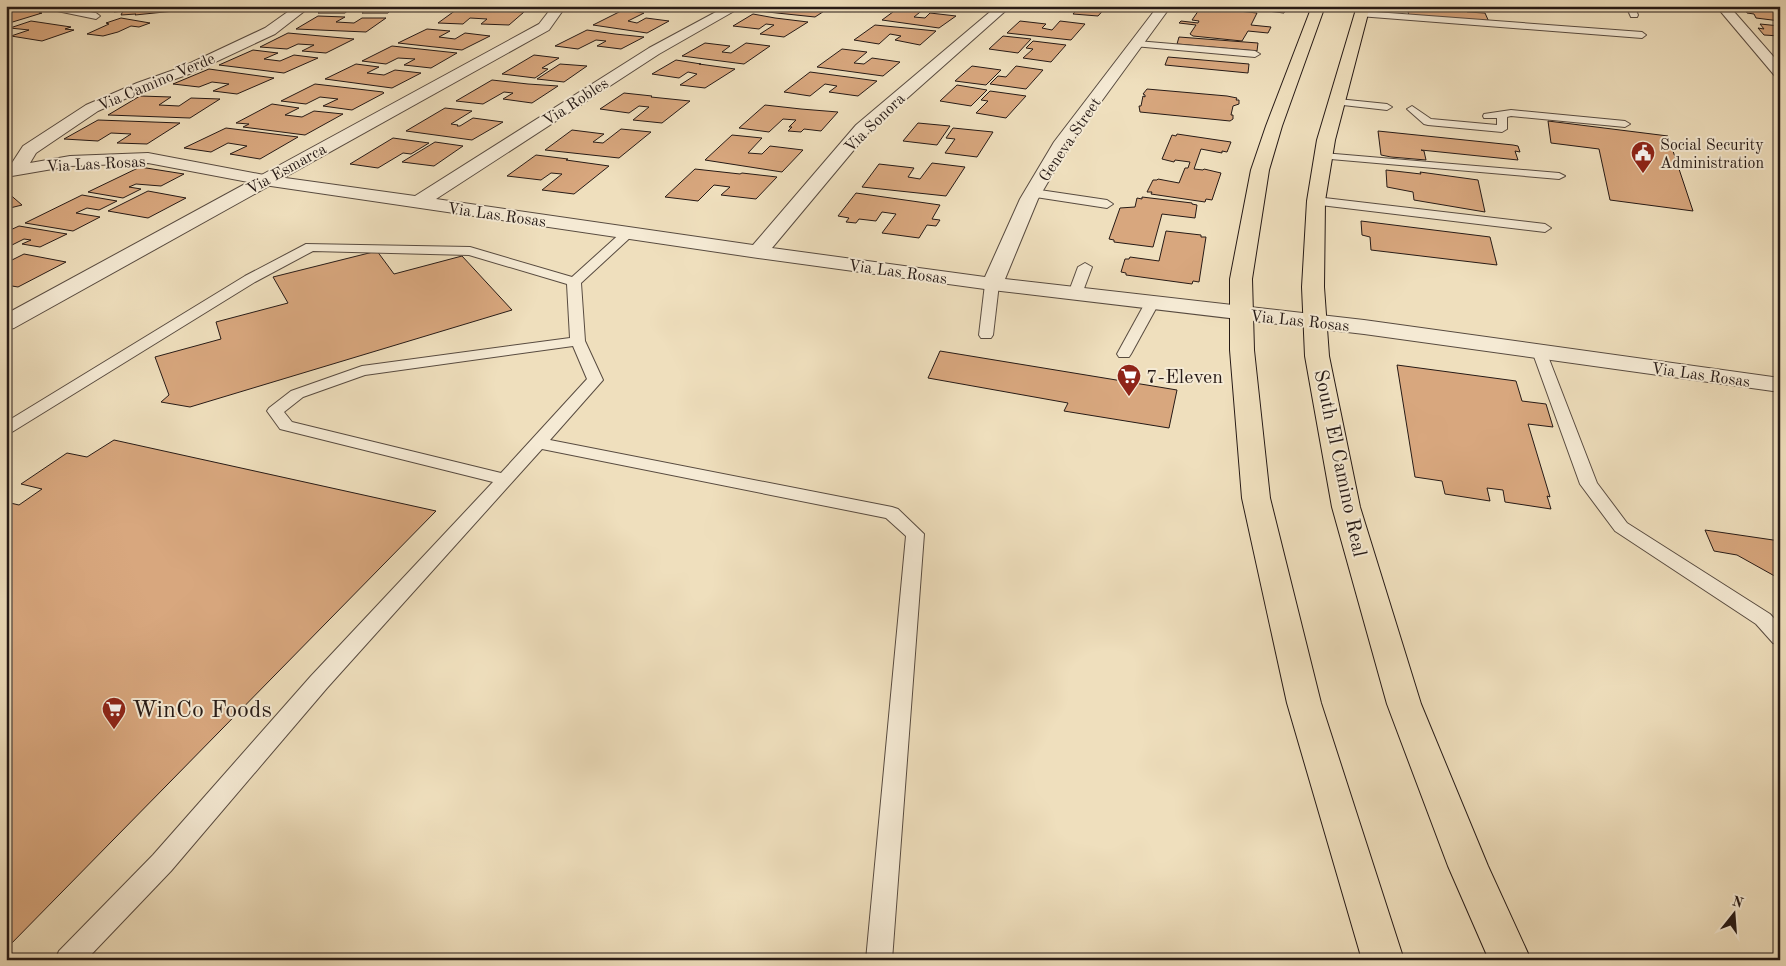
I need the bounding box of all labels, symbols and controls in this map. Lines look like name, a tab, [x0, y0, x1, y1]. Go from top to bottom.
street label: Via Camino Verde	[96, 51, 218, 115]
street label: Via Robles	[540, 76, 612, 130]
street label: Via Sonora	[842, 91, 909, 156]
street label: Geneva Street	[1037, 95, 1105, 185]
place label: Social Security Administration	[1660, 138, 1764, 172]
public building icon: Social Security Administration	[1630, 140, 1656, 174]
street label: Via Esmarca	[244, 141, 330, 198]
street label: Via Las Rosas	[46, 154, 146, 176]
street label: Via Las Rosas	[446, 201, 547, 231]
street label: Via Las Rosas	[847, 258, 948, 288]
street label: Via Las Rosas	[1249, 309, 1350, 335]
street label: Via Las Rosas	[1650, 361, 1751, 391]
supermarket icon: 7-Eleven	[1116, 363, 1142, 397]
place label: 7-Eleven	[1146, 368, 1223, 388]
street label: South El Camino Real	[1309, 368, 1369, 559]
supermarket icon: WinCo Foods	[101, 696, 127, 730]
place label: WinCo Foods	[132, 699, 272, 723]
north arrow	[1708, 888, 1758, 938]
text: N	[1730, 894, 1745, 911]

